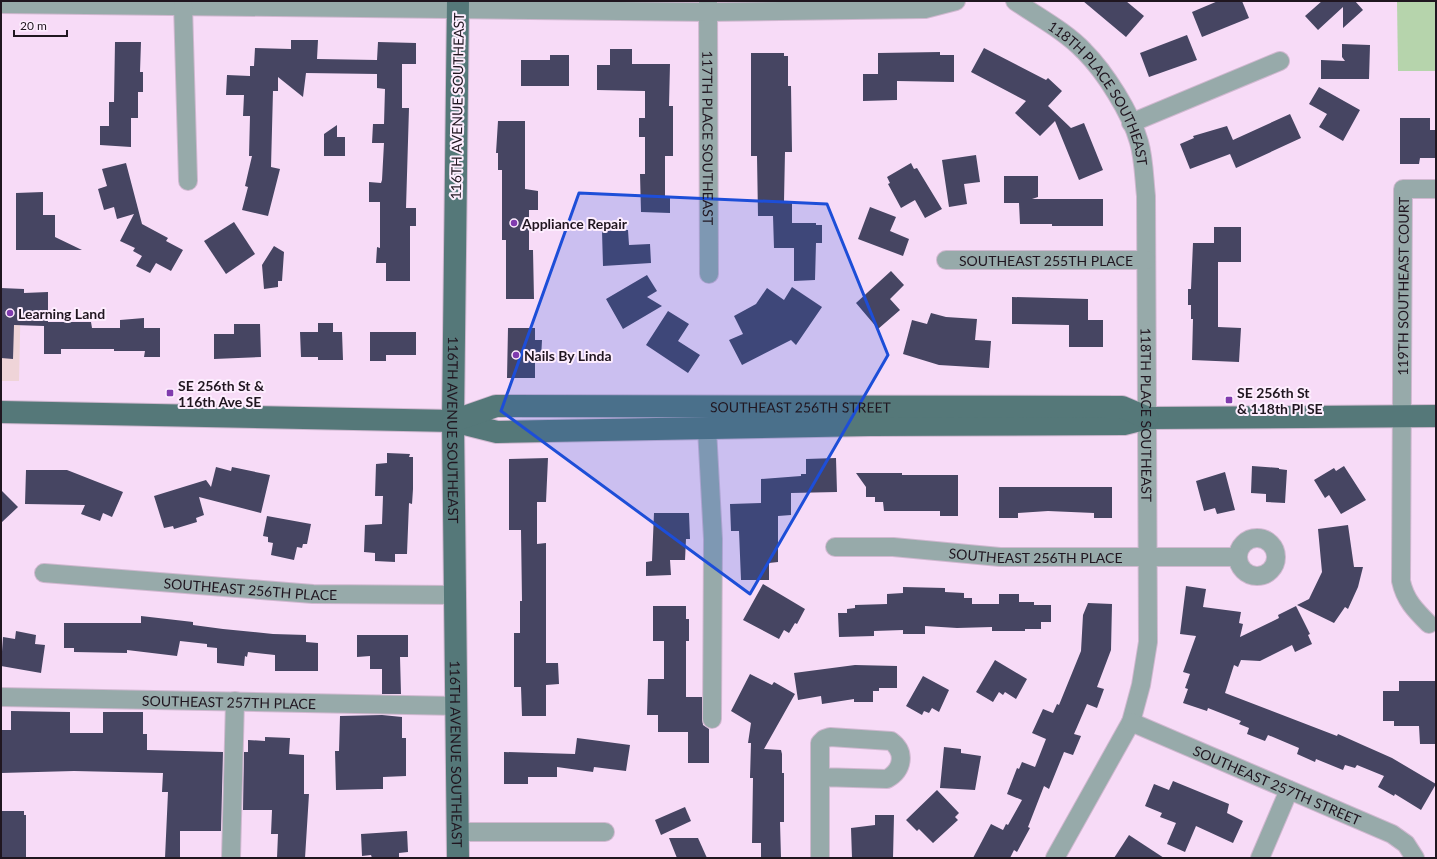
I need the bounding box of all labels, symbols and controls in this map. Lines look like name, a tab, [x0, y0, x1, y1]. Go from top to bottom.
scale bar	[14, 12, 67, 38]
street label: 116TH AVENUE SOUTHEAST	[447, 12, 467, 200]
street label: 118TH PLACE SOUTHEAST	[1045, 17, 1152, 167]
text: 20 m	[20, 18, 47, 33]
street label: 117TH PLACE SOUTHEAST	[700, 51, 717, 226]
street label: 119TH SOUTHEAST COURT	[1394, 196, 1411, 376]
place label: Appliance Repair	[521, 215, 628, 232]
marker: Appliance Repair	[509, 218, 519, 228]
street label: SOUTHEAST 255TH PLACE	[959, 252, 1133, 269]
place label: Learning Land	[18, 305, 105, 322]
marker: Learning Land	[5, 308, 15, 318]
street label: 118TH PLACE SOUTHEAST	[1138, 328, 1156, 503]
street label: 116TH AVENUE SOUTHEAST	[444, 336, 463, 524]
place label: Nails By Linda	[524, 347, 612, 364]
marker: Nails By Linda	[511, 350, 521, 360]
place label: SE 256th St & 116th Ave SE	[178, 377, 265, 410]
place label: SE 256th St & 118th Pl SE	[1237, 384, 1323, 417]
marker: SE 256th St & 116th Ave SE	[165, 388, 175, 398]
marker: SE 256th St & 118th Pl SE	[1224, 395, 1234, 405]
street label: SOUTHEAST 256TH STREET	[710, 398, 892, 415]
street label: SOUTHEAST 256TH PLACE	[948, 544, 1123, 566]
street label: SOUTHEAST 256TH PLACE	[163, 574, 337, 603]
street label: 116TH AVENUE SOUTHEAST	[447, 660, 466, 848]
street label: SOUTHEAST 257TH PLACE	[142, 691, 316, 712]
street label: SOUTHEAST 257TH STREET	[1191, 741, 1364, 828]

